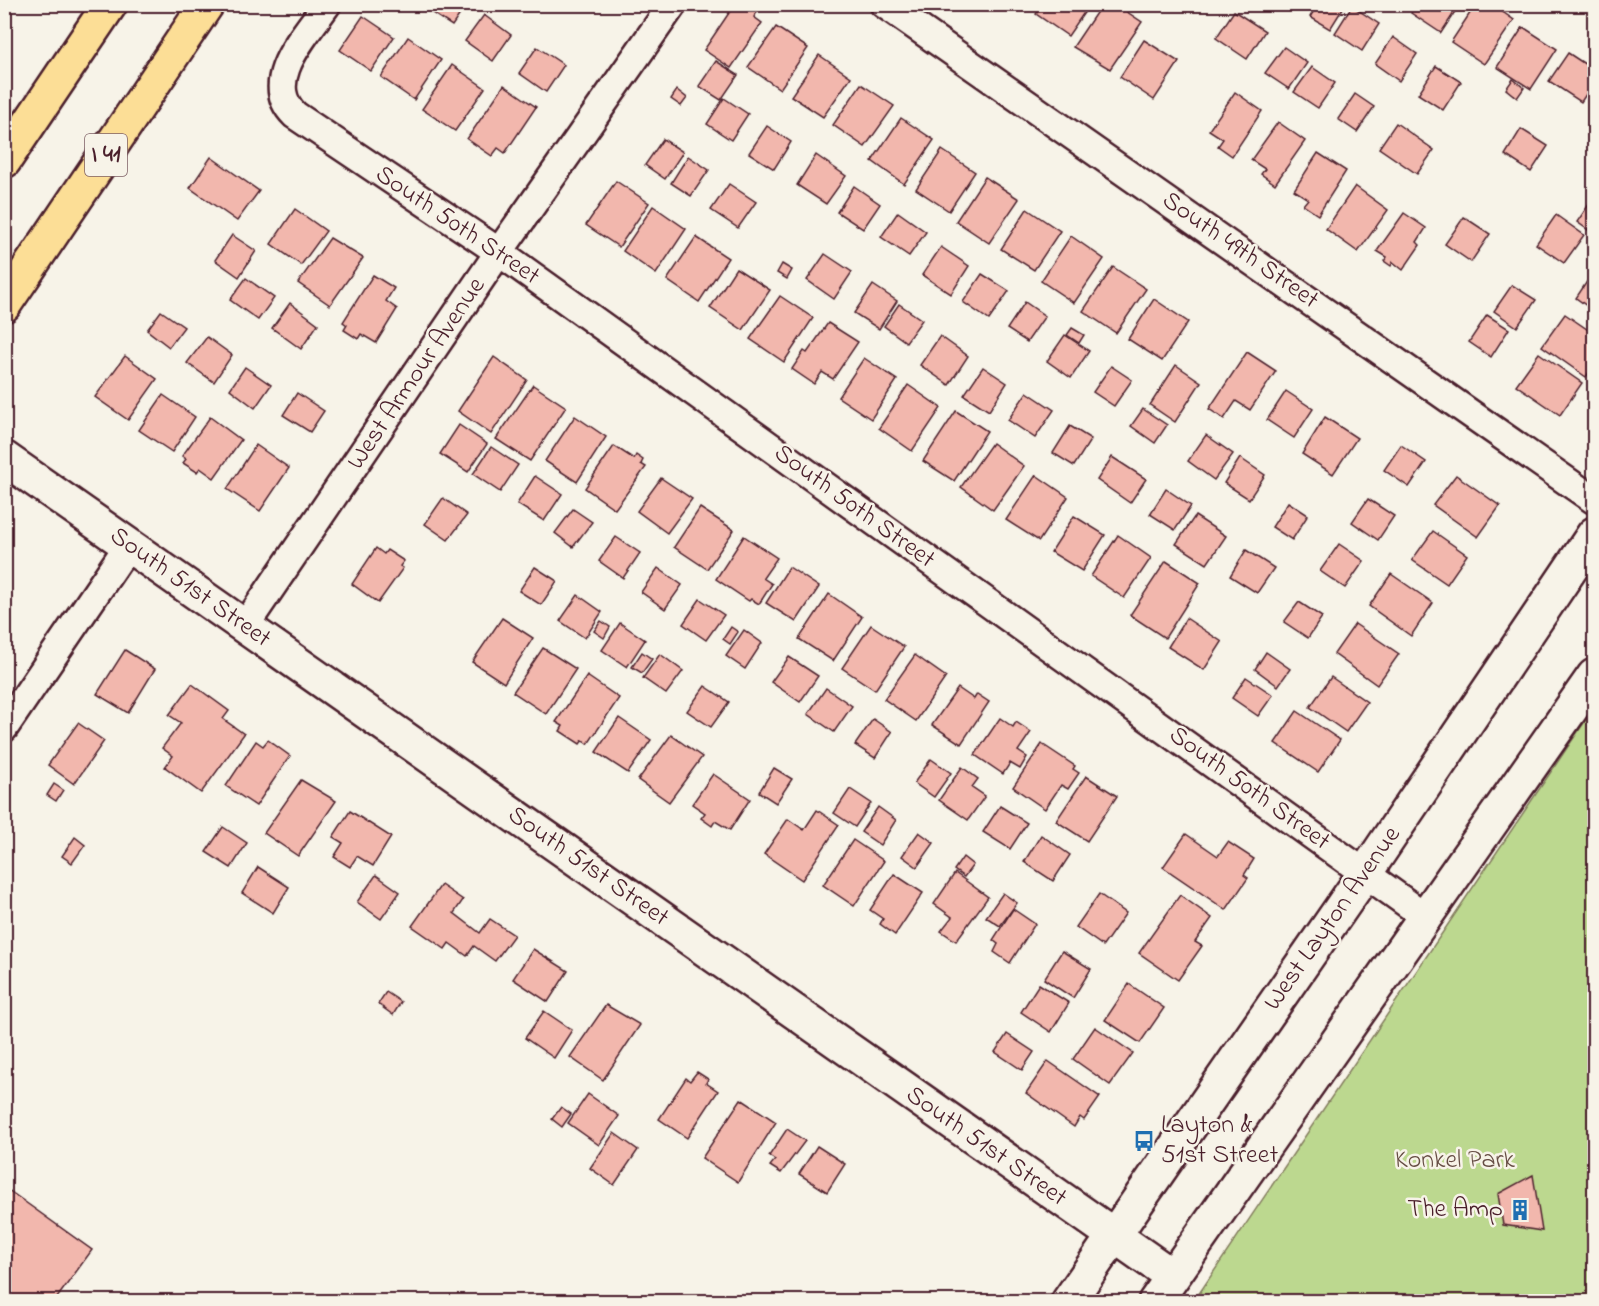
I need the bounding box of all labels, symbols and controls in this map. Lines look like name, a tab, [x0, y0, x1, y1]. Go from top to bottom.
road number: I 41	[85, 134, 127, 176]
street label: South 50th Street	[367, 157, 547, 296]
street label: South 49th Street	[1154, 183, 1327, 320]
street label: West Armour Avenue	[338, 270, 496, 478]
street label: South 50th Street	[765, 435, 943, 579]
street label: South 51st Street	[101, 518, 279, 658]
street label: South 50th Street	[1160, 717, 1338, 861]
street label: South 51st Street	[499, 797, 677, 937]
street label: West Layton Avenue	[1255, 819, 1411, 1019]
street label: South 51st Street	[897, 1077, 1075, 1217]
place label: Layton & 51st Street	[1161, 1107, 1278, 1175]
bus stop icon: Layton & 51st Street	[1132, 1129, 1156, 1153]
park label: Konkel Park	[1395, 1142, 1516, 1180]
place label: The Amp	[1407, 1191, 1503, 1229]
building icon: The Amp	[1508, 1198, 1532, 1222]

